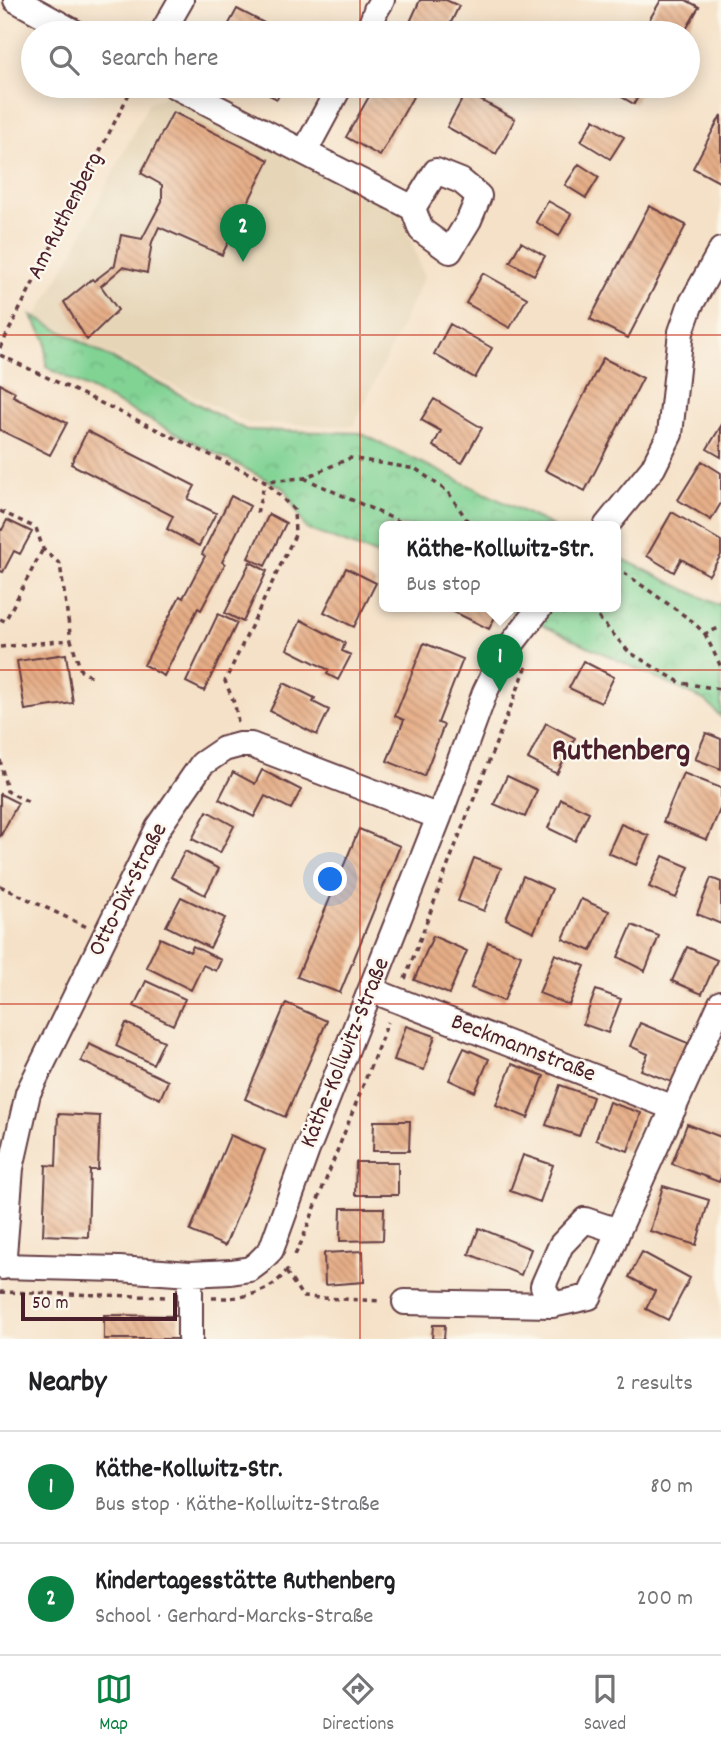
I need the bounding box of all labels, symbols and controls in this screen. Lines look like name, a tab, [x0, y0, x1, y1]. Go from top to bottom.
search box	[21, 21, 700, 98]
icon: search	[45, 41, 83, 79]
text: Search here	[101, 41, 219, 78]
street label: Am Ruthenberg	[19, 146, 113, 286]
pin: 2	[220, 204, 266, 262]
popup	[379, 521, 621, 612]
text: Käthe-Kollwitz-Str.	[406, 532, 594, 569]
text: Bus stop	[406, 569, 481, 602]
pin: 1	[477, 634, 523, 692]
district label: Ruthenberg	[552, 730, 690, 776]
street label: Otto-Dix-Straße	[81, 817, 177, 963]
your location	[313, 862, 347, 896]
street label: Käthe-Kollwitz-Straße	[292, 953, 400, 1153]
street label: Beckmannstraße	[446, 1006, 600, 1092]
scale bar	[21, 1290, 177, 1322]
text: 50 m	[32, 1291, 69, 1318]
text: Nearby	[28, 1363, 106, 1406]
text: 2 results	[616, 1368, 693, 1401]
text: Käthe-Kollwitz-Str.	[95, 1452, 283, 1489]
text: 1	[48, 1471, 54, 1504]
text: 80 m	[650, 1471, 693, 1504]
text: Bus stop · Käthe-Kollwitz-Straße	[95, 1489, 380, 1522]
text: Kindertagesstätte Ruthenberg	[95, 1564, 395, 1601]
text: 2	[46, 1583, 56, 1616]
text: 200 m	[637, 1583, 693, 1616]
text: School · Gerhard-Marcks-Straße	[95, 1601, 373, 1634]
tab: Map	[95, 1670, 133, 1739]
tab: Directions	[322, 1670, 394, 1739]
tab: Saved	[584, 1670, 626, 1739]

